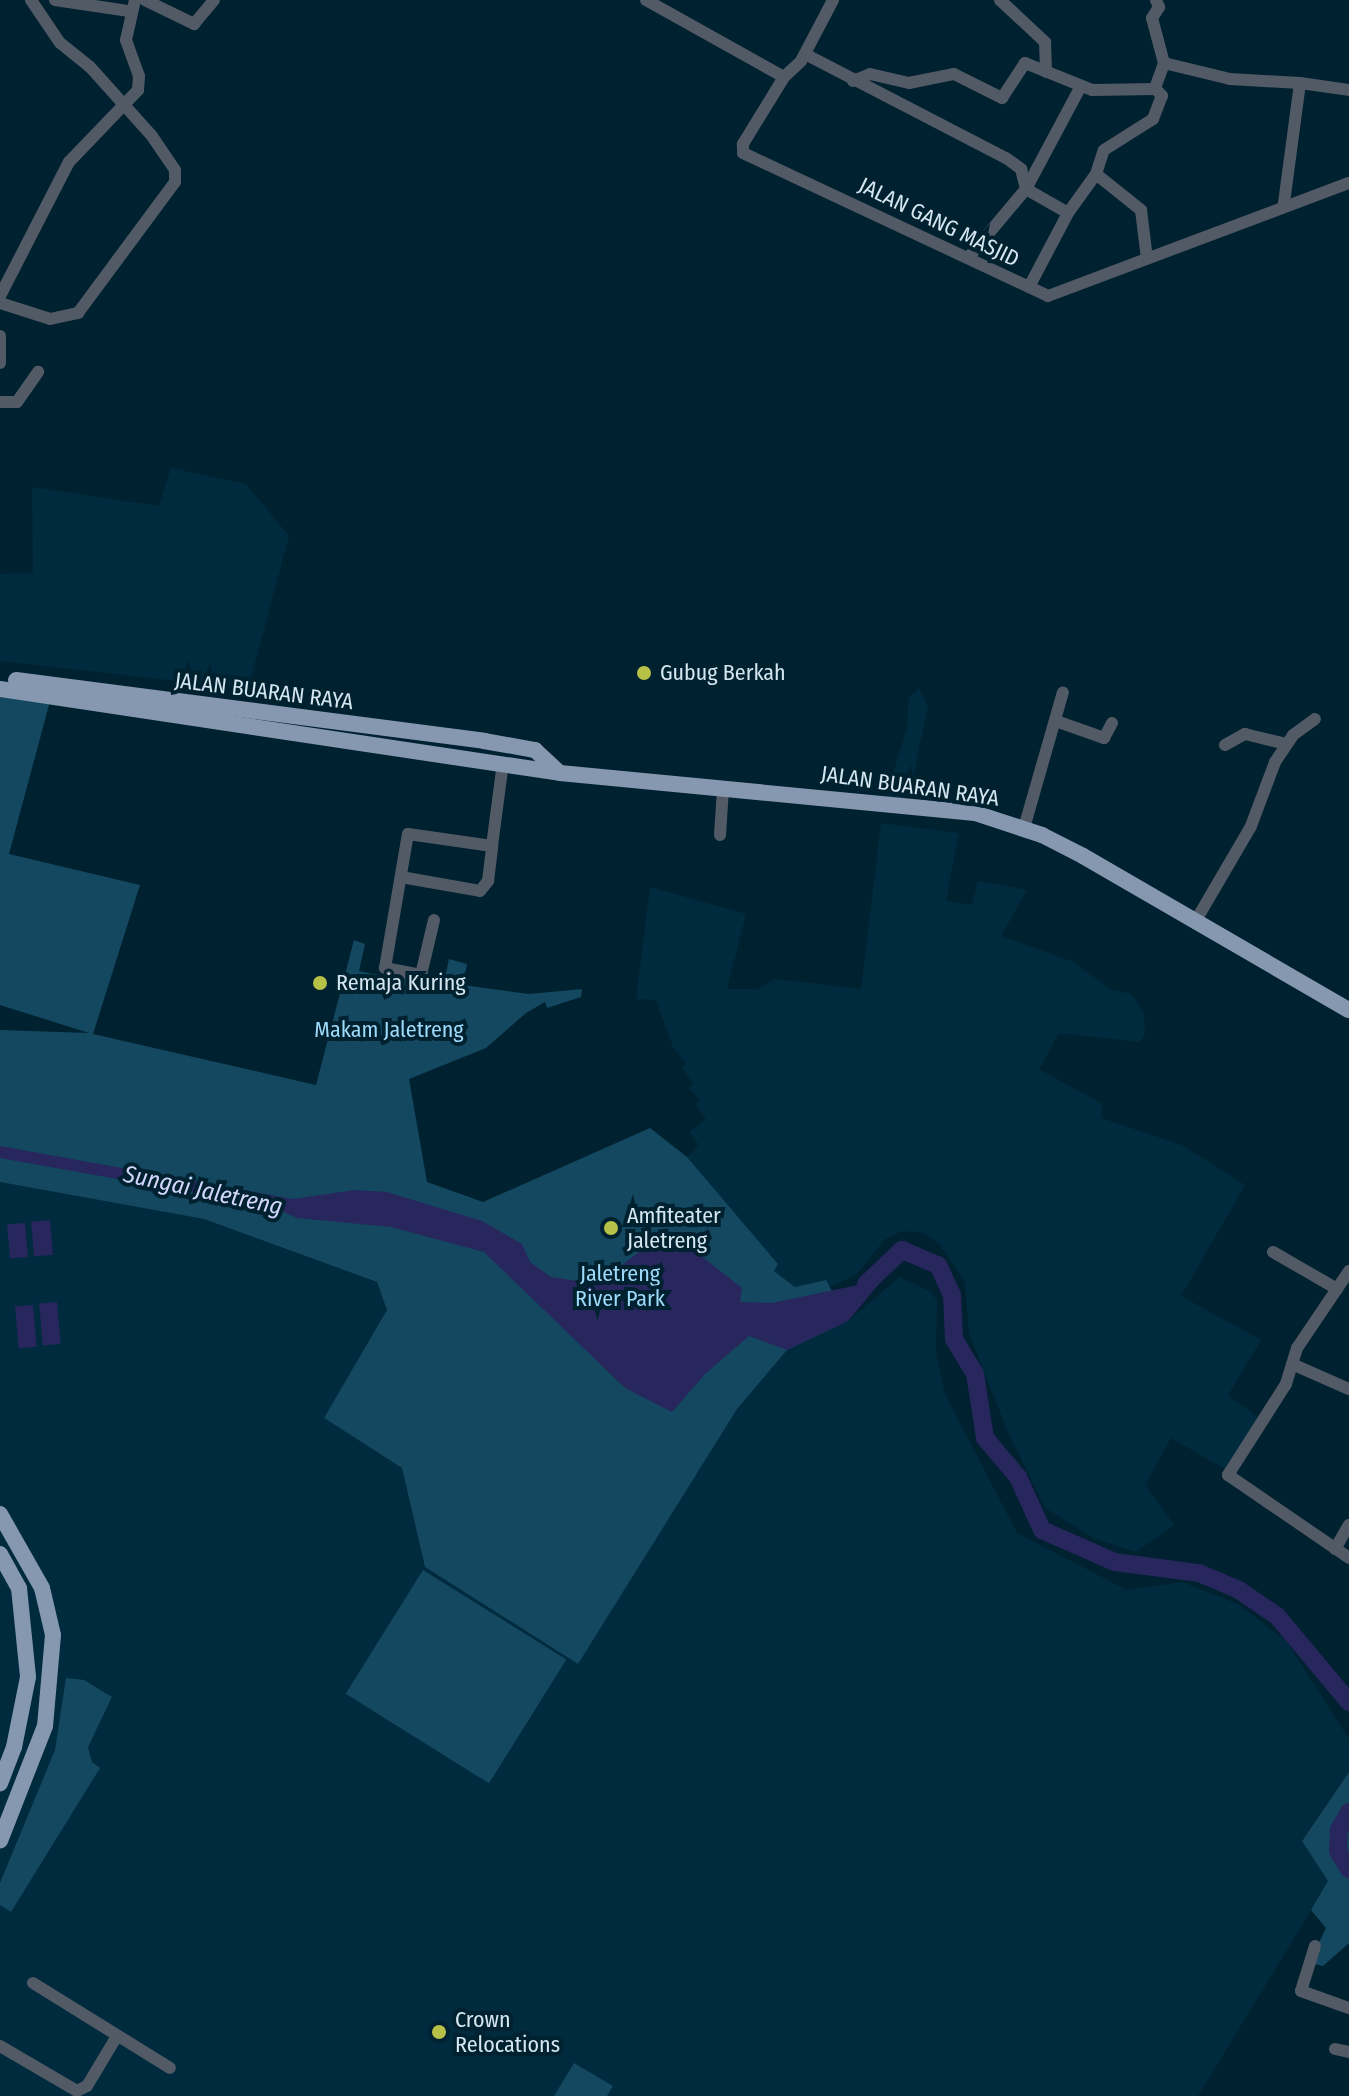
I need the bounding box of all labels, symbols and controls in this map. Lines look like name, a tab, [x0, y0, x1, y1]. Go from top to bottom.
street label: JALAN GANG MASJID	[854, 172, 1024, 272]
place label: Gubug Berkah	[660, 660, 786, 686]
marker: Gubug Berkah	[635, 664, 653, 682]
street label: JALAN BUARAN RAYA	[173, 667, 355, 715]
street label: JALAN BUARAN RAYA	[819, 760, 1001, 812]
place label: Remaja Kuring	[336, 970, 466, 996]
marker: Remaja Kuring	[311, 974, 329, 992]
park label: Makam Jaletreng	[314, 1017, 464, 1043]
water label: Sungai Jaletreng	[121, 1160, 285, 1222]
place label: Amfiteater Jaletreng	[627, 1202, 721, 1254]
marker: Amfiteater Jaletreng	[602, 1219, 620, 1237]
park label: Jaletreng River Park	[575, 1260, 665, 1312]
place label: Crown Relocations	[455, 2006, 560, 2058]
marker: Crown Relocations	[430, 2023, 448, 2041]

